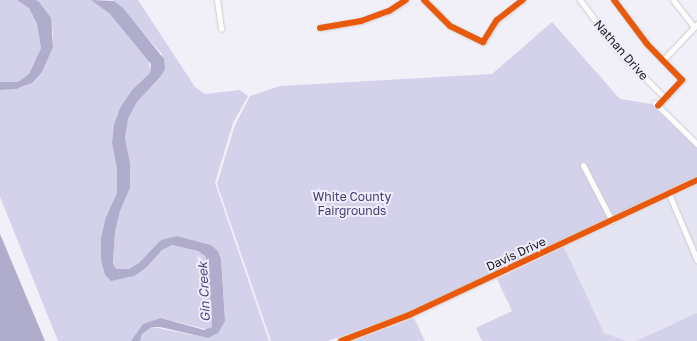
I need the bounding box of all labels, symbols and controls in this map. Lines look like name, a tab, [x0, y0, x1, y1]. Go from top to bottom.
street label: Nathan Drive	[591, 17, 651, 83]
park label: White County Fairgrounds	[313, 190, 391, 218]
street label: Davis Drive	[484, 234, 548, 274]
water label: Gin Creek	[195, 262, 213, 322]

